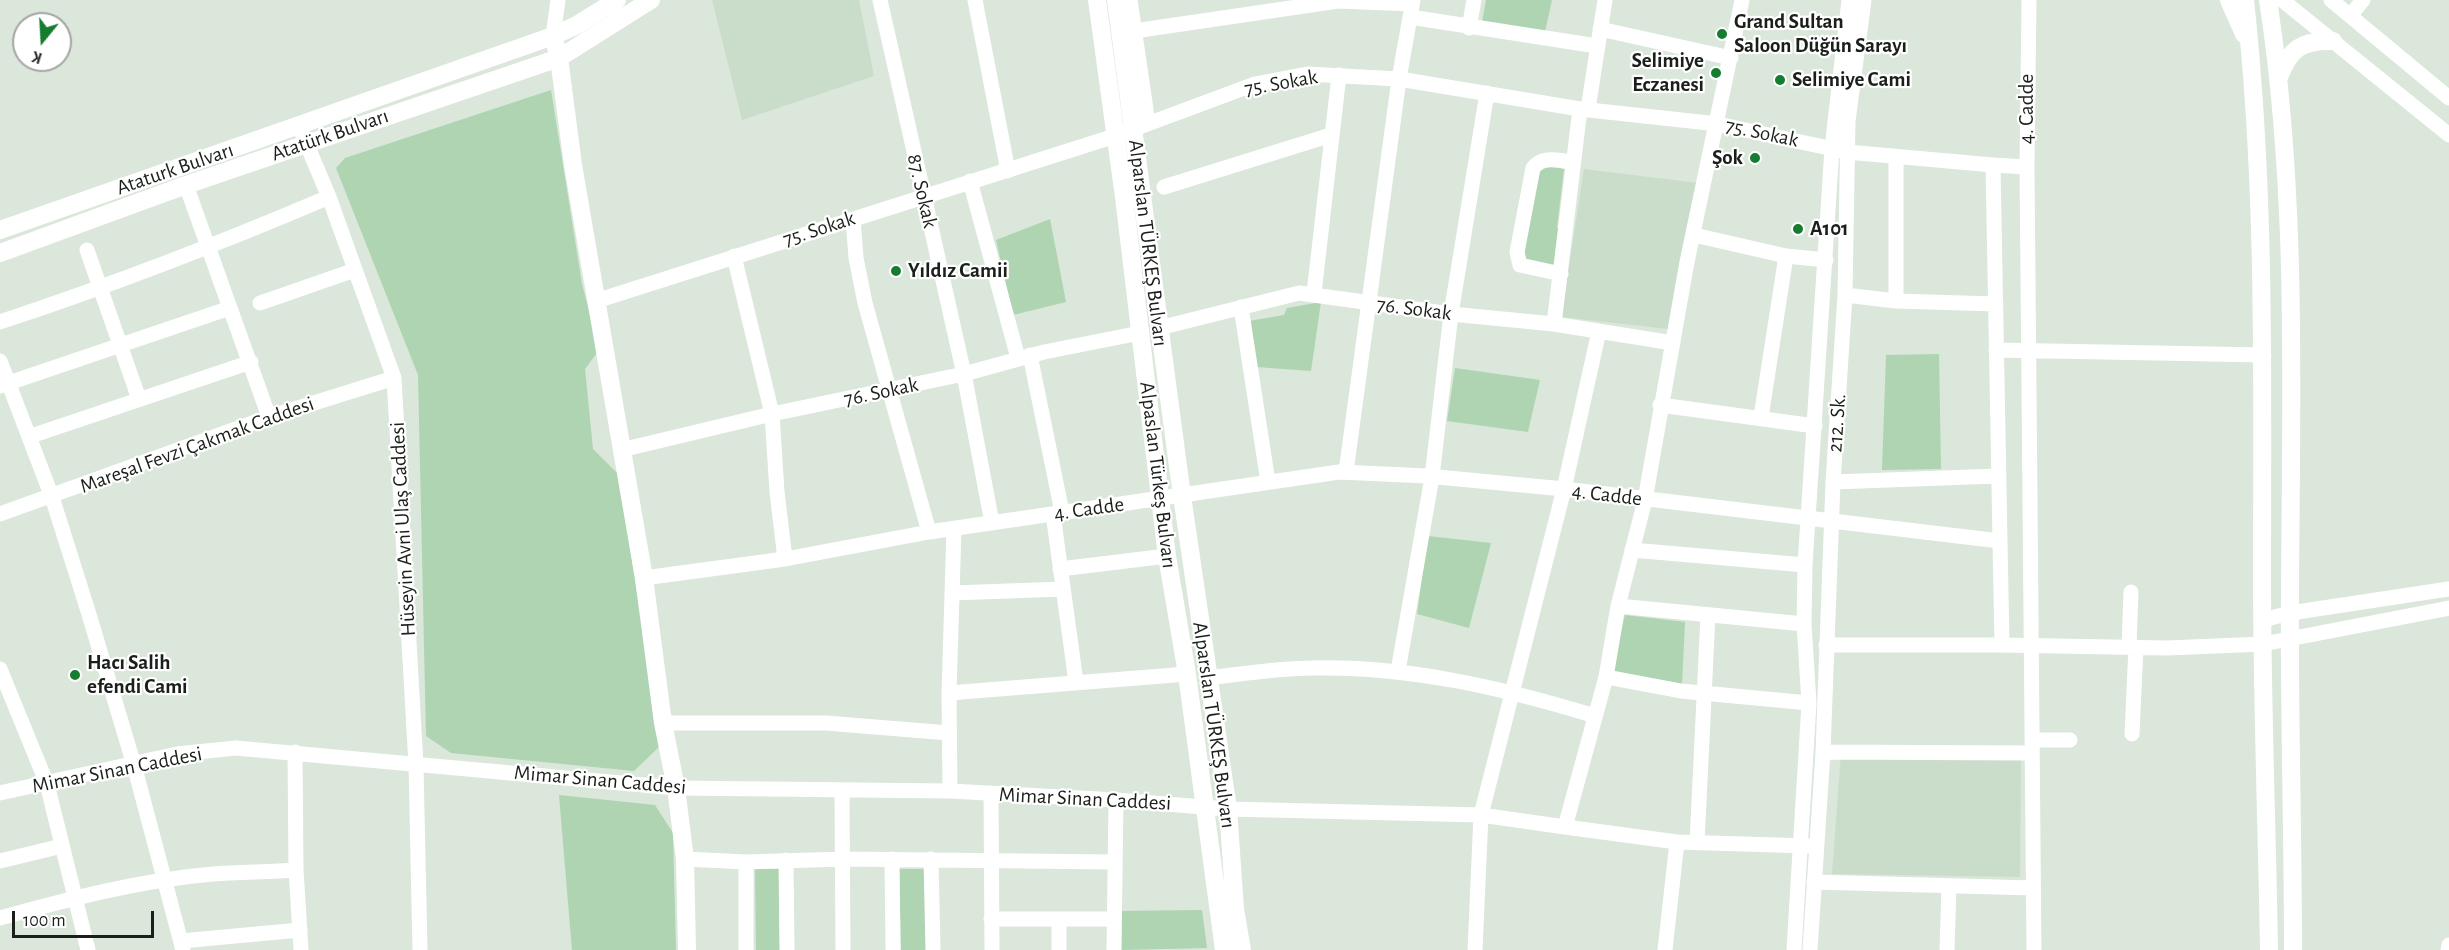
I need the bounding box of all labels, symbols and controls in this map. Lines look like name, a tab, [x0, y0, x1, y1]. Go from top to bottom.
place label: Grand Sultan Saloon Düğün Sarayı	[1734, 9, 1907, 59]
north arrow	[12, 12, 72, 72]
marker: Grand Sultan Saloon Düğün Sarayı	[1715, 27, 1729, 41]
text: K	[30, 48, 44, 66]
place label: Selimiye Eczanesi	[1632, 48, 1704, 98]
street label: 75. Sokak	[1242, 64, 1320, 102]
marker: Selimiye Eczanesi	[1709, 66, 1723, 80]
place label: Selimiye Cami	[1792, 67, 1911, 93]
marker: Selimiye Cami	[1773, 73, 1787, 87]
street label: 4. Cadde	[2014, 74, 2040, 144]
street label: Atatürk Bulvarı	[268, 103, 392, 167]
street label: 75. Sokak	[1723, 113, 1801, 153]
street label: Ataturk Bulvarı	[113, 137, 237, 201]
street label: Alparslan TÜRKEŞ Bulvarı	[1123, 138, 1173, 348]
place label: Şok	[1712, 145, 1743, 171]
marker: Şok	[1748, 151, 1762, 165]
street label: 87. Sokak	[901, 152, 943, 230]
street label: 75. Sokak	[780, 206, 858, 252]
place label: A101	[1810, 216, 1849, 242]
marker: A101	[1791, 222, 1805, 236]
place label: Yıldız Camii	[908, 258, 1008, 284]
marker: Yıldız Camii	[889, 264, 903, 278]
street label: 76. Sokak	[1375, 292, 1453, 326]
street label: 76. Sokak	[842, 372, 920, 412]
street label: Alpaslan Türkeş Bulvarı	[1134, 380, 1182, 570]
street label: Mareşal Fevzi Çakmak Caddesi	[77, 391, 317, 499]
street label: 212. Sk.	[1822, 393, 1852, 453]
street label: Hüseyin Avni Ulaş Caddesi	[385, 421, 421, 637]
street label: 4. Cadde	[1571, 478, 1643, 512]
street label: 4. Cadde	[1052, 492, 1126, 526]
street label: Alparslan TÜRKEŞ Bulvarı	[1187, 620, 1241, 830]
place label: Hacı Salih efendi Cami	[87, 650, 188, 700]
marker: Hacı Salih efendi Cami	[68, 668, 82, 682]
street label: Mimar Sinan Caddesi	[30, 741, 204, 799]
street label: Mimar Sinan Caddesi	[513, 760, 687, 800]
street label: Mimar Sinan Caddesi	[998, 782, 1172, 816]
scale bar	[15, 899, 158, 937]
text: 100 m	[23, 912, 66, 930]

